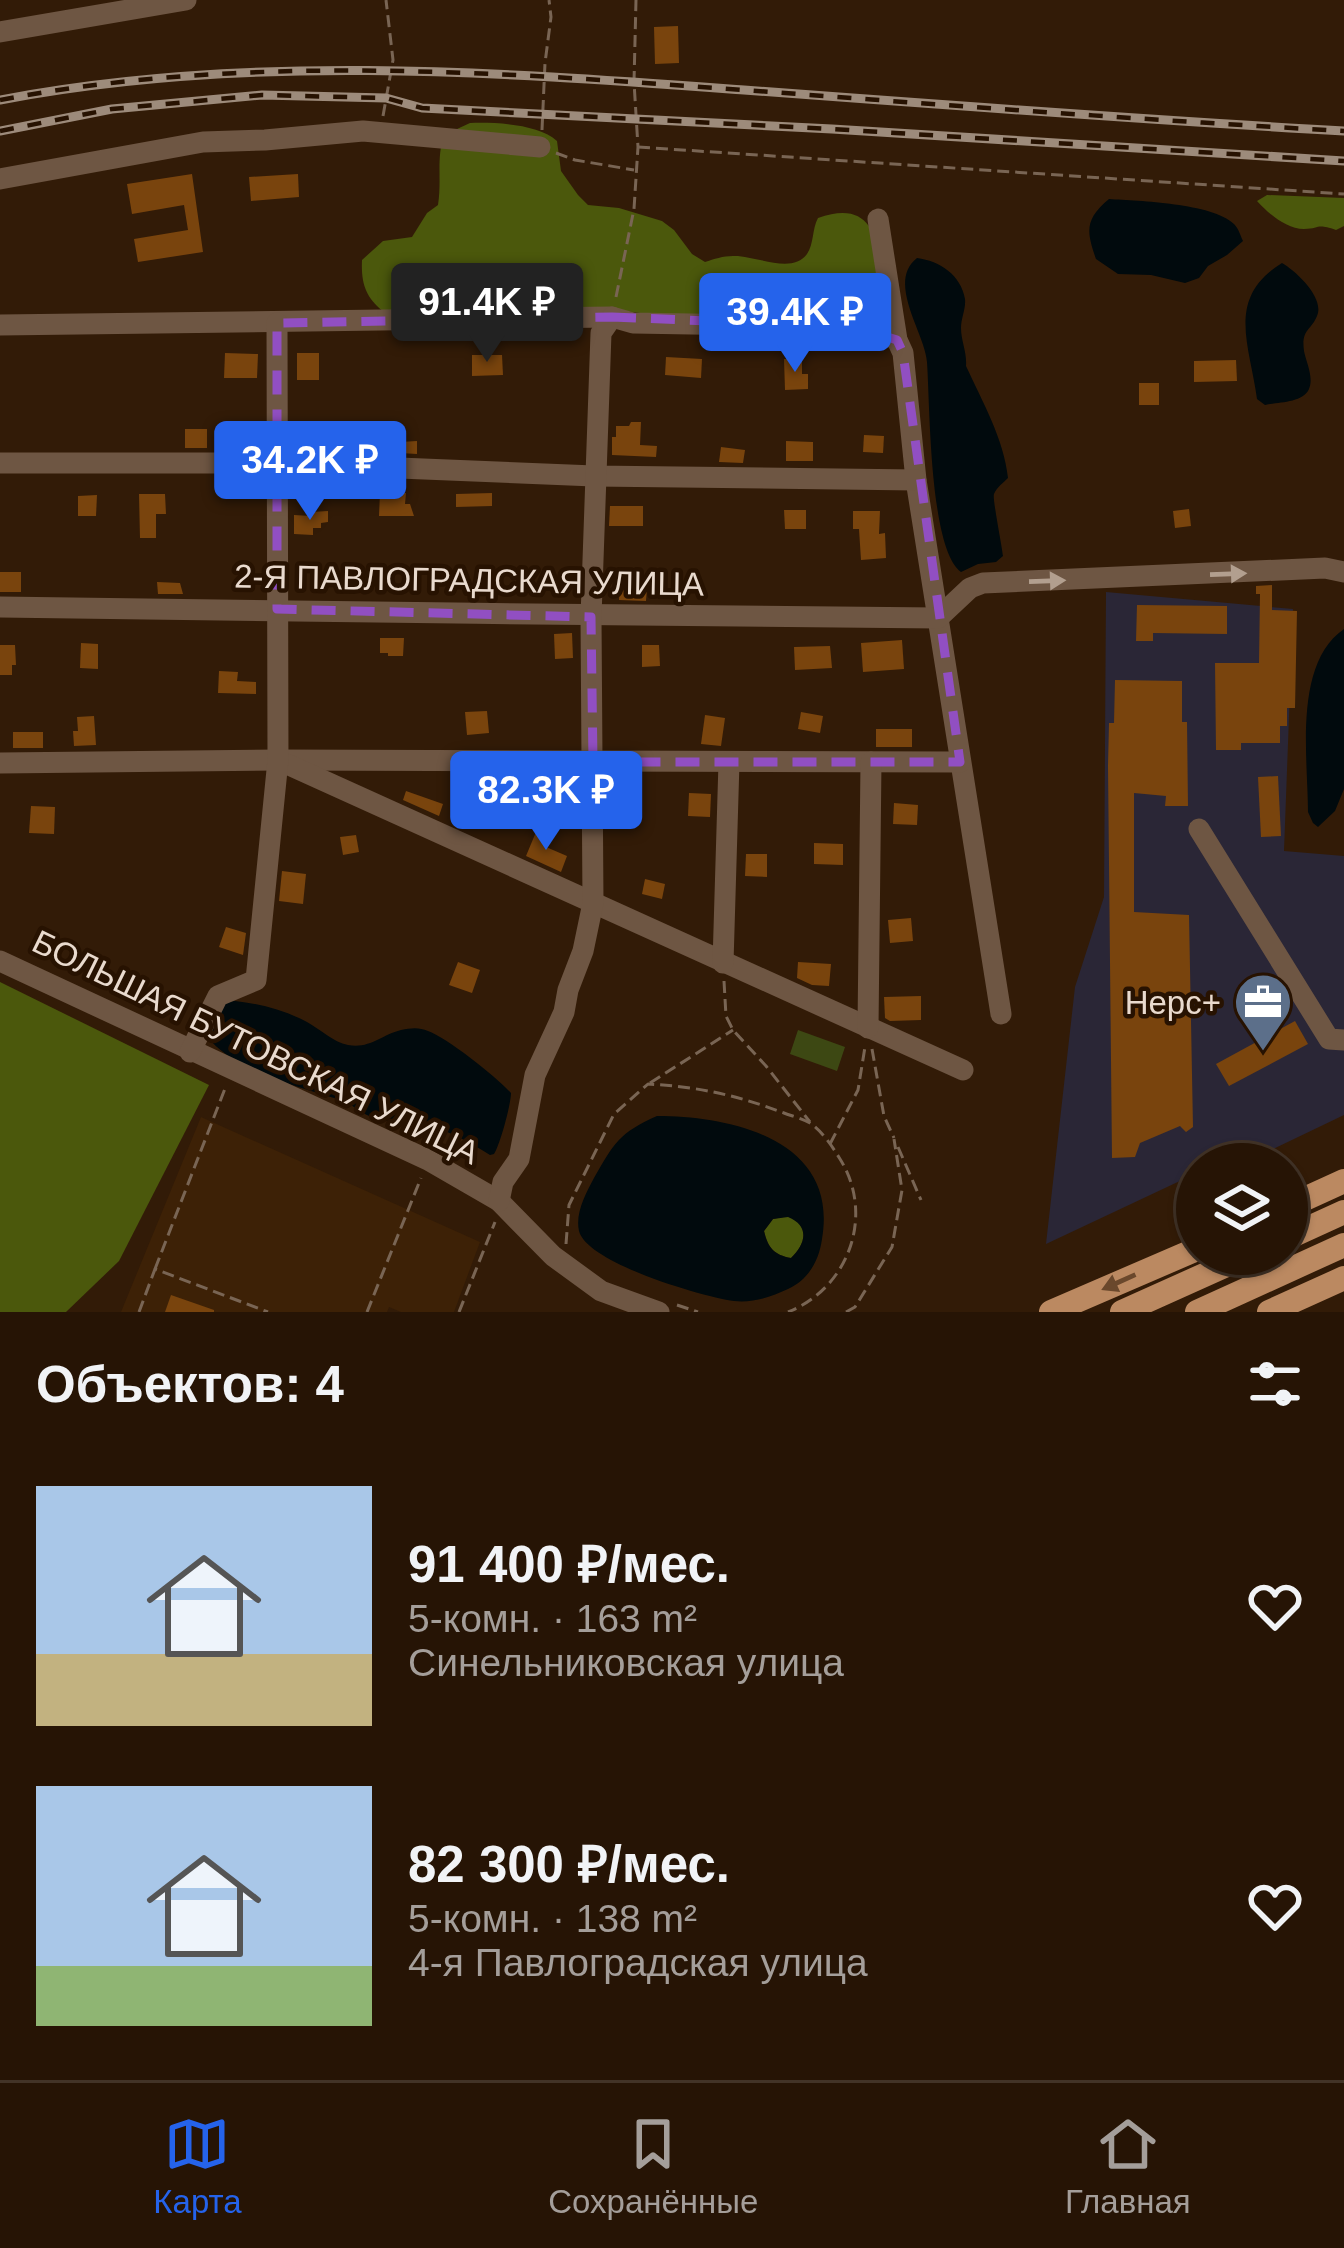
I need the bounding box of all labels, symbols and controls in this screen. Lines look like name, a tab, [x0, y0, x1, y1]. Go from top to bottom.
pin: 91.4K ₽	[376, 263, 598, 365]
pin: 39.4K ₽	[684, 273, 906, 375]
text: 91.4K ₽	[418, 280, 556, 323]
text: 39.4K ₽	[726, 290, 864, 333]
pin: 34.2K ₽	[199, 421, 421, 523]
text: 34.2K ₽	[241, 438, 379, 481]
street label: 2-Я ПАВЛОГРАДСКАЯ УЛИЦА	[234, 557, 704, 603]
one-way arrow	[1210, 564, 1248, 583]
one-way arrow	[1029, 572, 1067, 591]
pin: 82.3K ₽	[435, 751, 657, 853]
text: 82.3K ₽	[477, 768, 615, 811]
street label: БОЛЬШАЯ БУТОВСКАЯ УЛИЦА	[27, 923, 485, 1171]
office icon: Нерс+	[1232, 971, 1294, 1053]
place label: Нерс+	[1125, 984, 1221, 1021]
map controls	[1176, 1143, 1308, 1275]
button: layers	[1176, 1143, 1308, 1275]
one-way arrow	[1101, 1273, 1136, 1293]
icon: filters	[1242, 1351, 1308, 1417]
text: Объектов: 4	[36, 1356, 344, 1413]
icon: home	[132, 1534, 276, 1678]
text: 91 400 ₽/мес.	[408, 1536, 730, 1593]
icon: heart	[1242, 1573, 1308, 1639]
text: 5-комн. · 163 m²	[408, 1597, 697, 1640]
text: Синельниковская улица	[408, 1641, 844, 1684]
icon: home	[132, 1834, 276, 1978]
text: 82 300 ₽/мес.	[408, 1836, 730, 1893]
icon: heart	[1242, 1873, 1308, 1939]
text: 5-комн. · 138 m²	[408, 1897, 697, 1940]
text: 4-я Павлоградская улица	[408, 1941, 868, 1984]
tab: Карта	[153, 2111, 242, 2221]
tab: Сохранённые	[548, 2111, 758, 2221]
tab: Главная	[1065, 2111, 1191, 2221]

